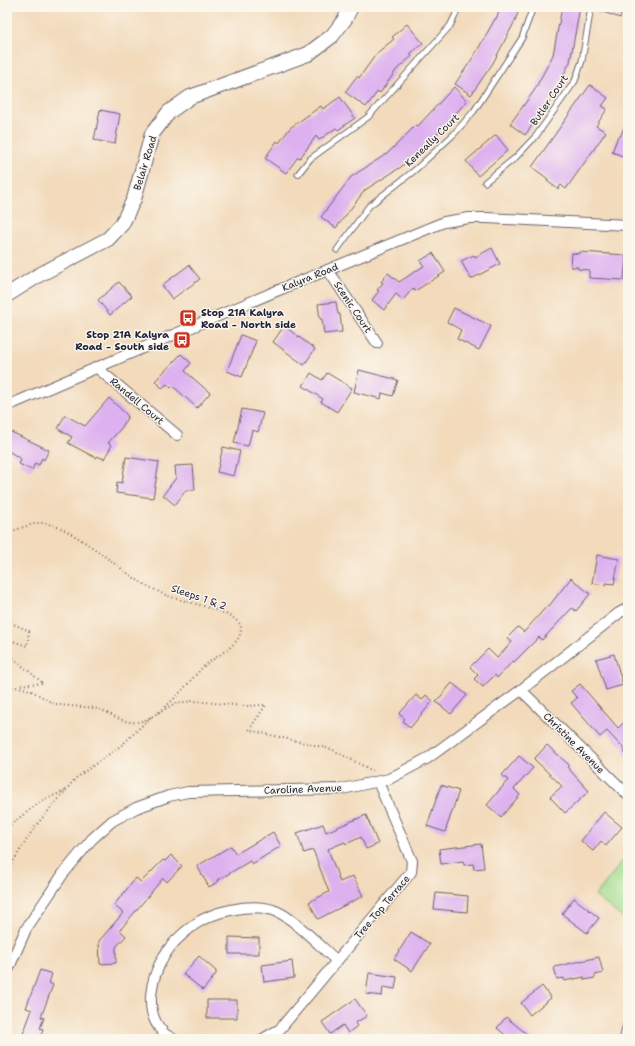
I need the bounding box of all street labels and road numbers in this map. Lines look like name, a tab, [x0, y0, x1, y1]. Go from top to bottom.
street label: Butler Court	[527, 72, 571, 128]
street label: Keneally Court	[402, 111, 462, 169]
street label: Belair Road	[131, 133, 160, 192]
street label: Kalyra Road	[280, 260, 341, 294]
street label: Scenic Court	[331, 279, 375, 335]
street label: Randell Court	[107, 375, 167, 427]
street label: Sleeps 1 & 2	[170, 581, 228, 613]
street label: Christine Avenue	[541, 710, 607, 776]
street label: Caroline Avenue	[264, 781, 343, 797]
street label: Tree Top Terrace	[351, 872, 413, 942]

